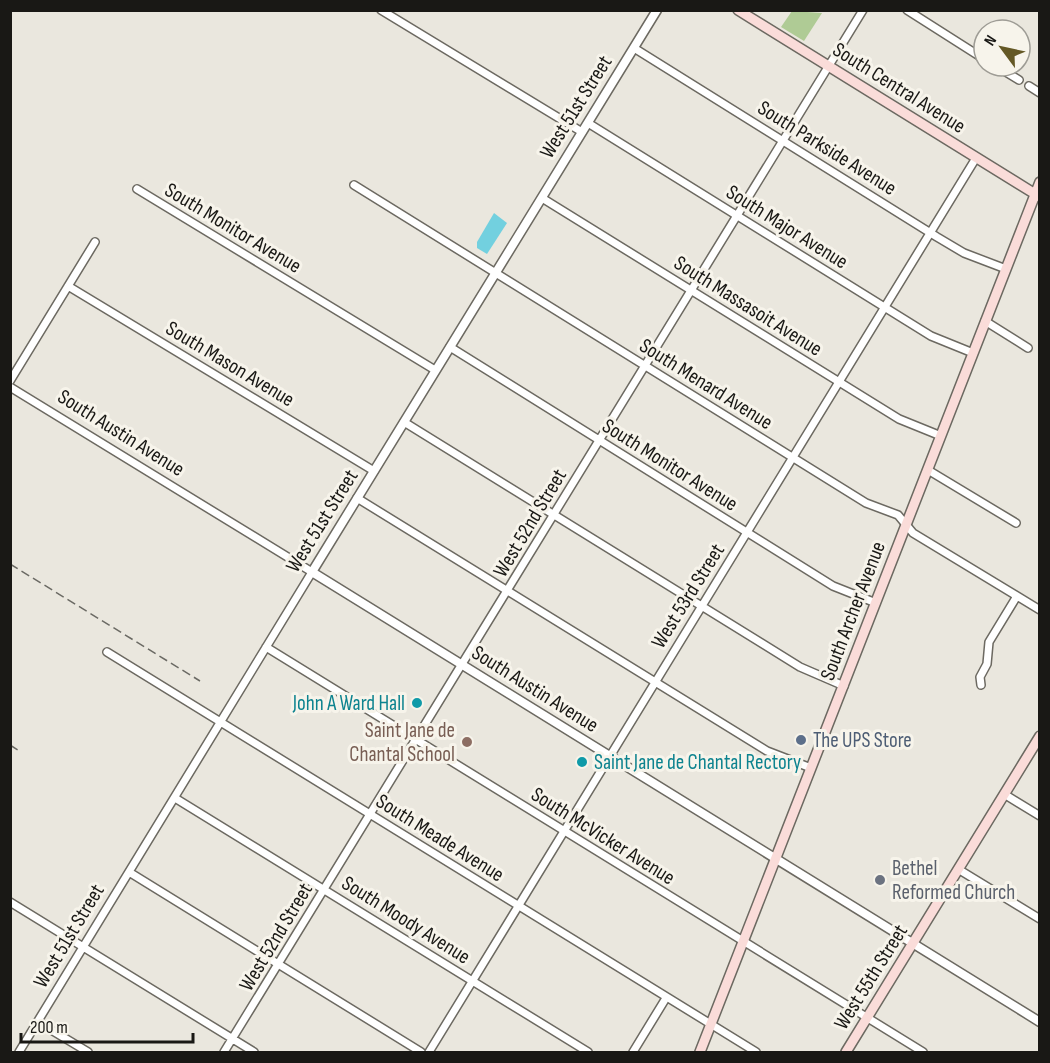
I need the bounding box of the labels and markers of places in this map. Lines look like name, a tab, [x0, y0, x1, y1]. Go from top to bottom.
place label: John A Ward Hall	[292, 691, 405, 716]
marker: John A Ward Hall	[410, 696, 424, 710]
place label: Saint Jane de Chantal School	[349, 718, 455, 767]
place label: The UPS Store	[813, 728, 912, 753]
marker: The UPS Store	[794, 733, 808, 747]
marker: Saint Jane de Chantal School	[460, 735, 474, 749]
place label: Saint Jane de Chantal Rectory	[594, 750, 801, 775]
marker: Saint Jane de Chantal Rectory	[575, 755, 589, 769]
place label: Bethel Reformed Church	[892, 856, 1015, 905]
marker: Bethel Reformed Church	[873, 873, 887, 887]

